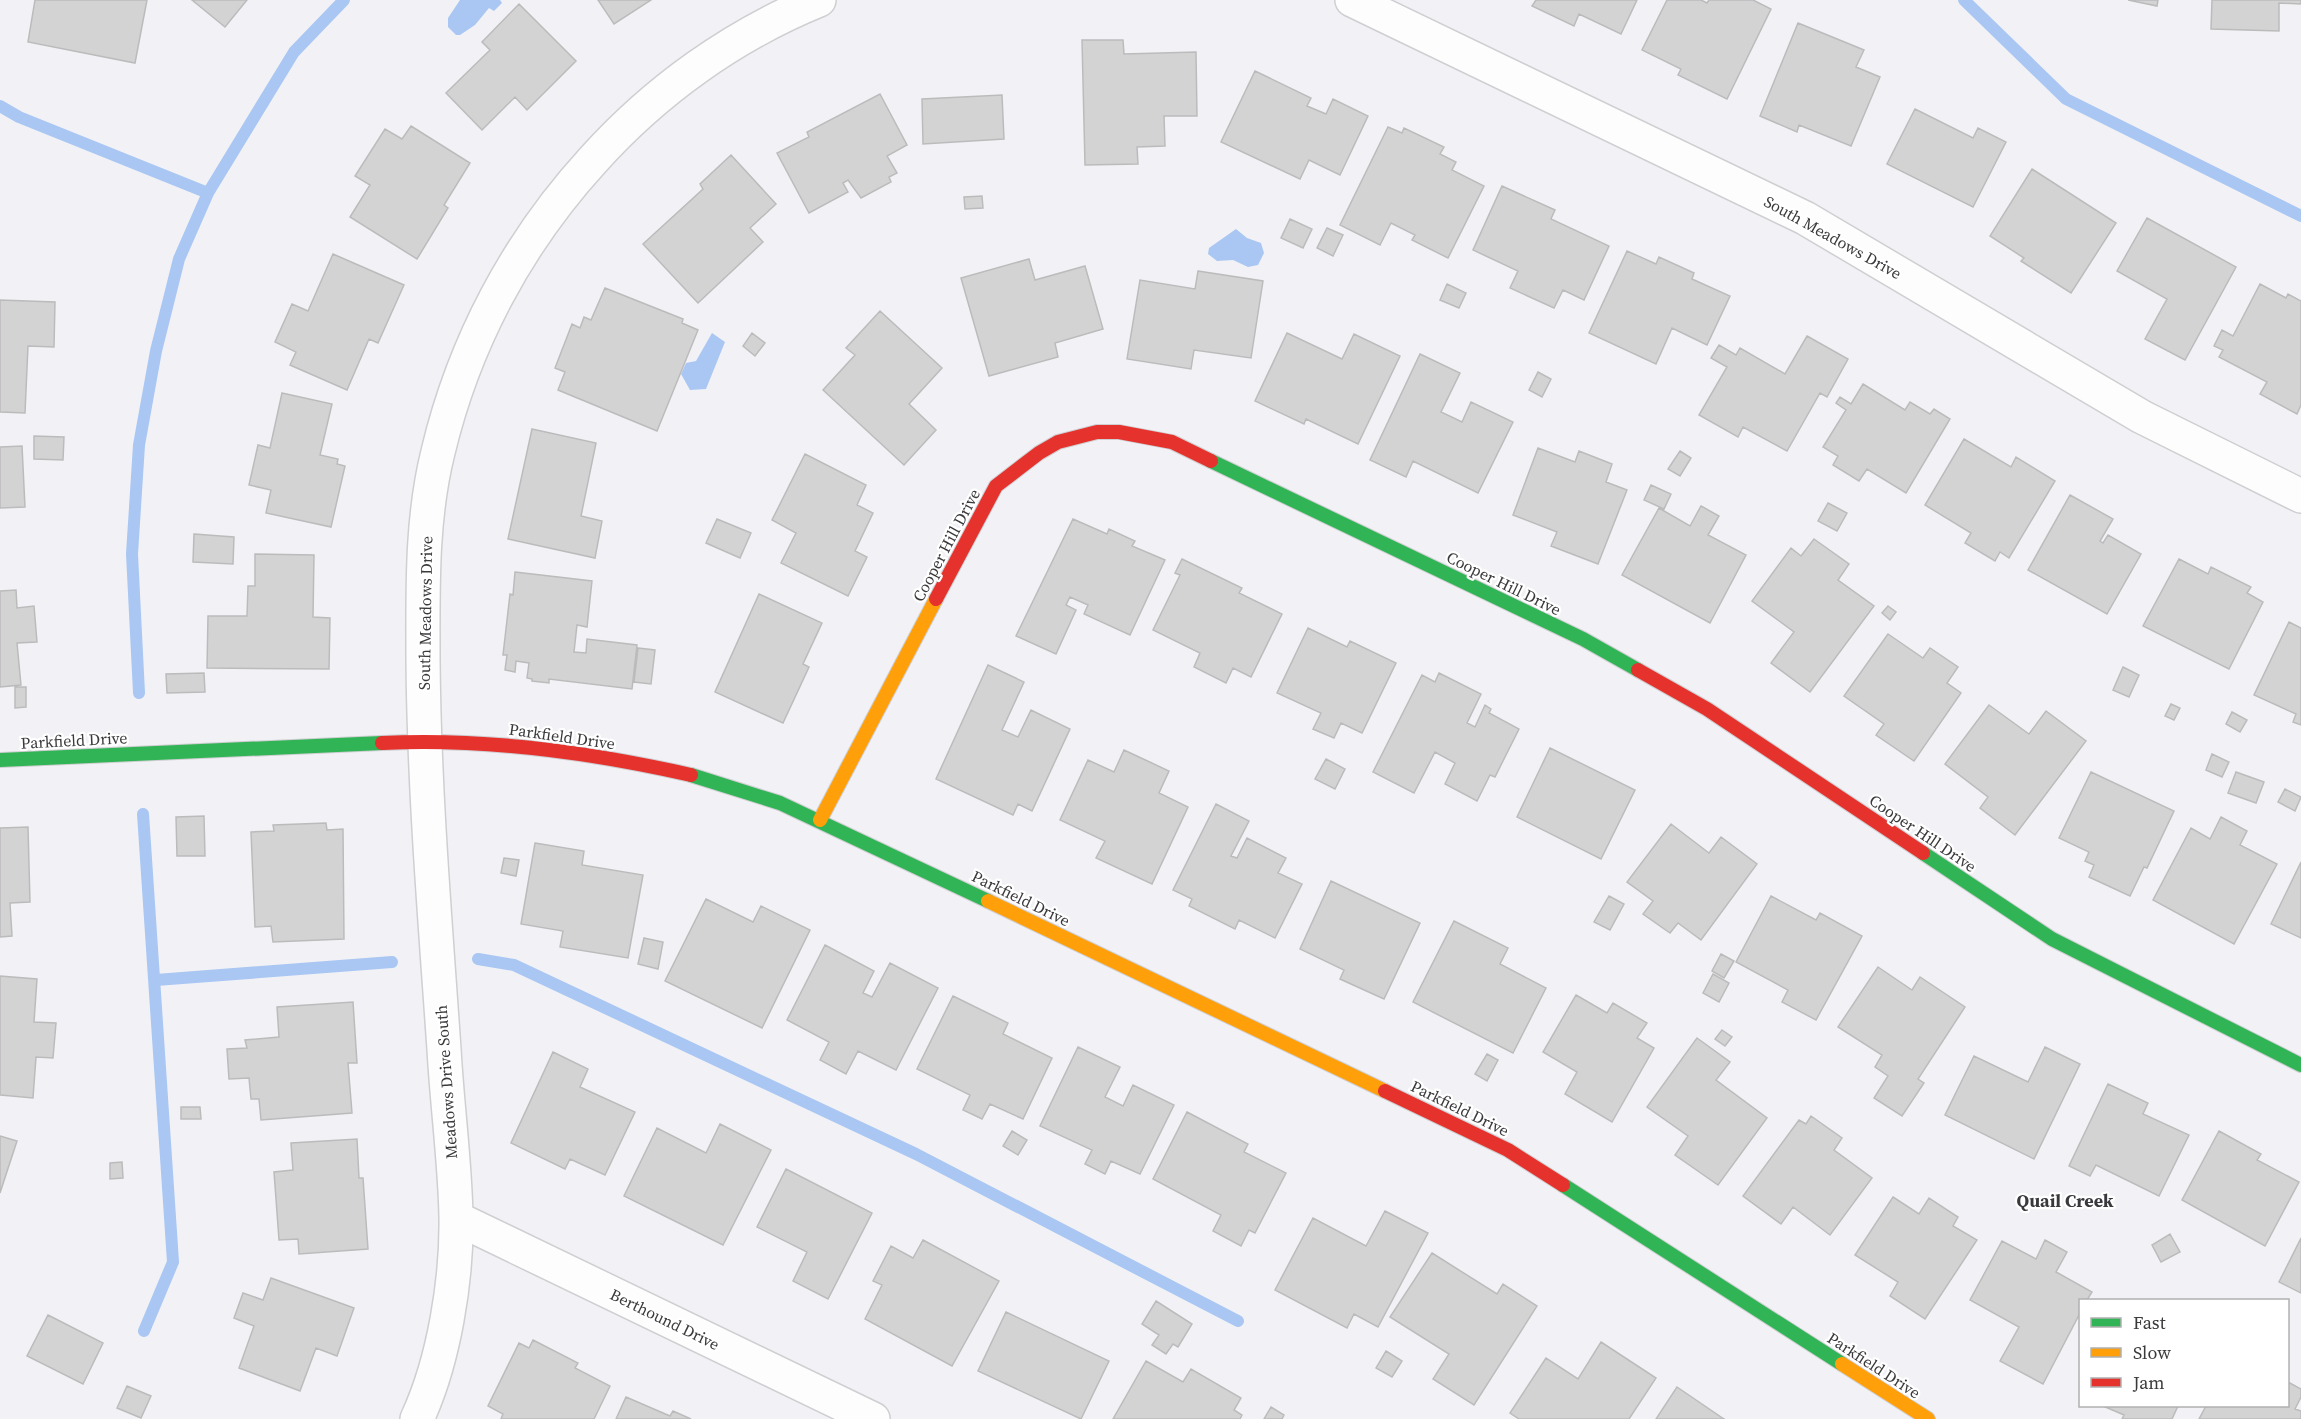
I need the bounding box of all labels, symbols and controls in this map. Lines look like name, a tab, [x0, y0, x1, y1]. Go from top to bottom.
street label: South Meadows Drive	[1760, 190, 1906, 284]
street label: Cooper Hill Drive	[907, 485, 985, 605]
street label: South Meadows Drive	[413, 536, 437, 690]
street label: Cooper Hill Drive	[1443, 546, 1565, 620]
street label: Parkfield Drive	[508, 718, 616, 754]
street label: Parkfield Drive	[20, 726, 128, 754]
street label: Cooper Hill Drive	[1865, 789, 1981, 877]
street label: Parkfield Drive	[968, 865, 1074, 931]
street label: Meadows Drive South	[430, 1004, 462, 1160]
street label: Parkfield Drive	[1407, 1075, 1513, 1141]
district label: Quail Creek	[2017, 1188, 2114, 1213]
street label: Berthound Drive	[607, 1283, 723, 1355]
legend	[2079, 1299, 2289, 1407]
text: Fast	[2133, 1310, 2166, 1335]
street label: Parkfield Drive	[1823, 1327, 1925, 1403]
text: Slow	[2133, 1340, 2171, 1365]
text: Jam	[2132, 1370, 2165, 1395]

